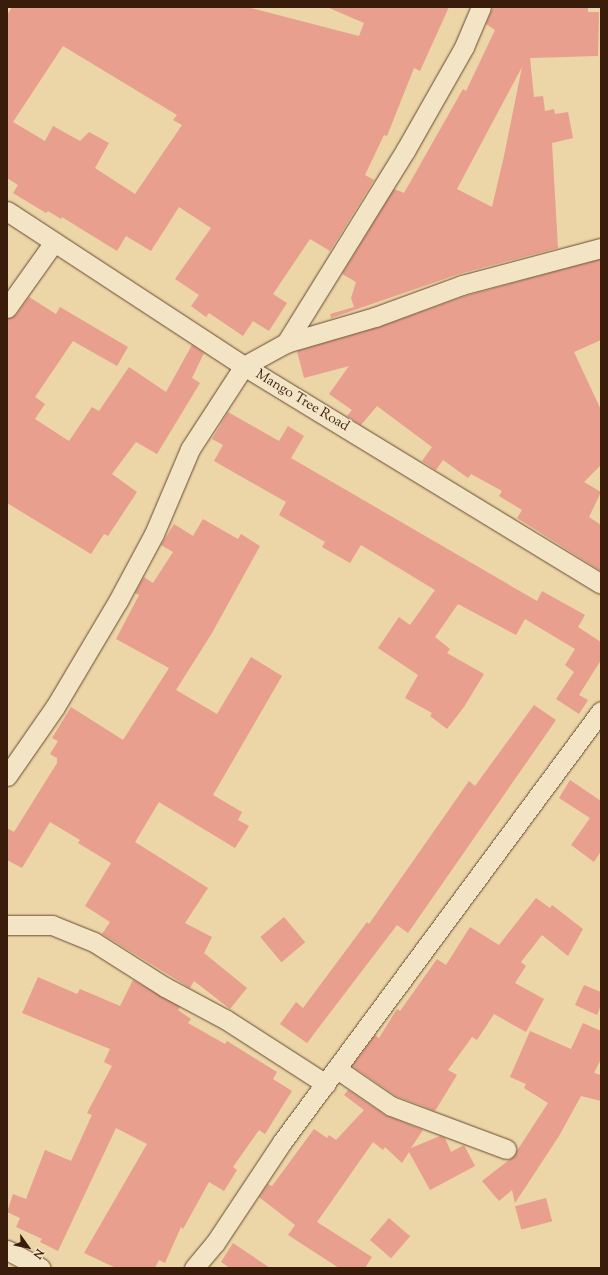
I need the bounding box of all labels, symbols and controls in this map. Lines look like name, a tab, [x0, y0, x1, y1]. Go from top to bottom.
street label: Mango Tree Road	[252, 366, 352, 436]
north arrow	[8, 1227, 48, 1267]
text: N	[29, 1245, 47, 1262]

